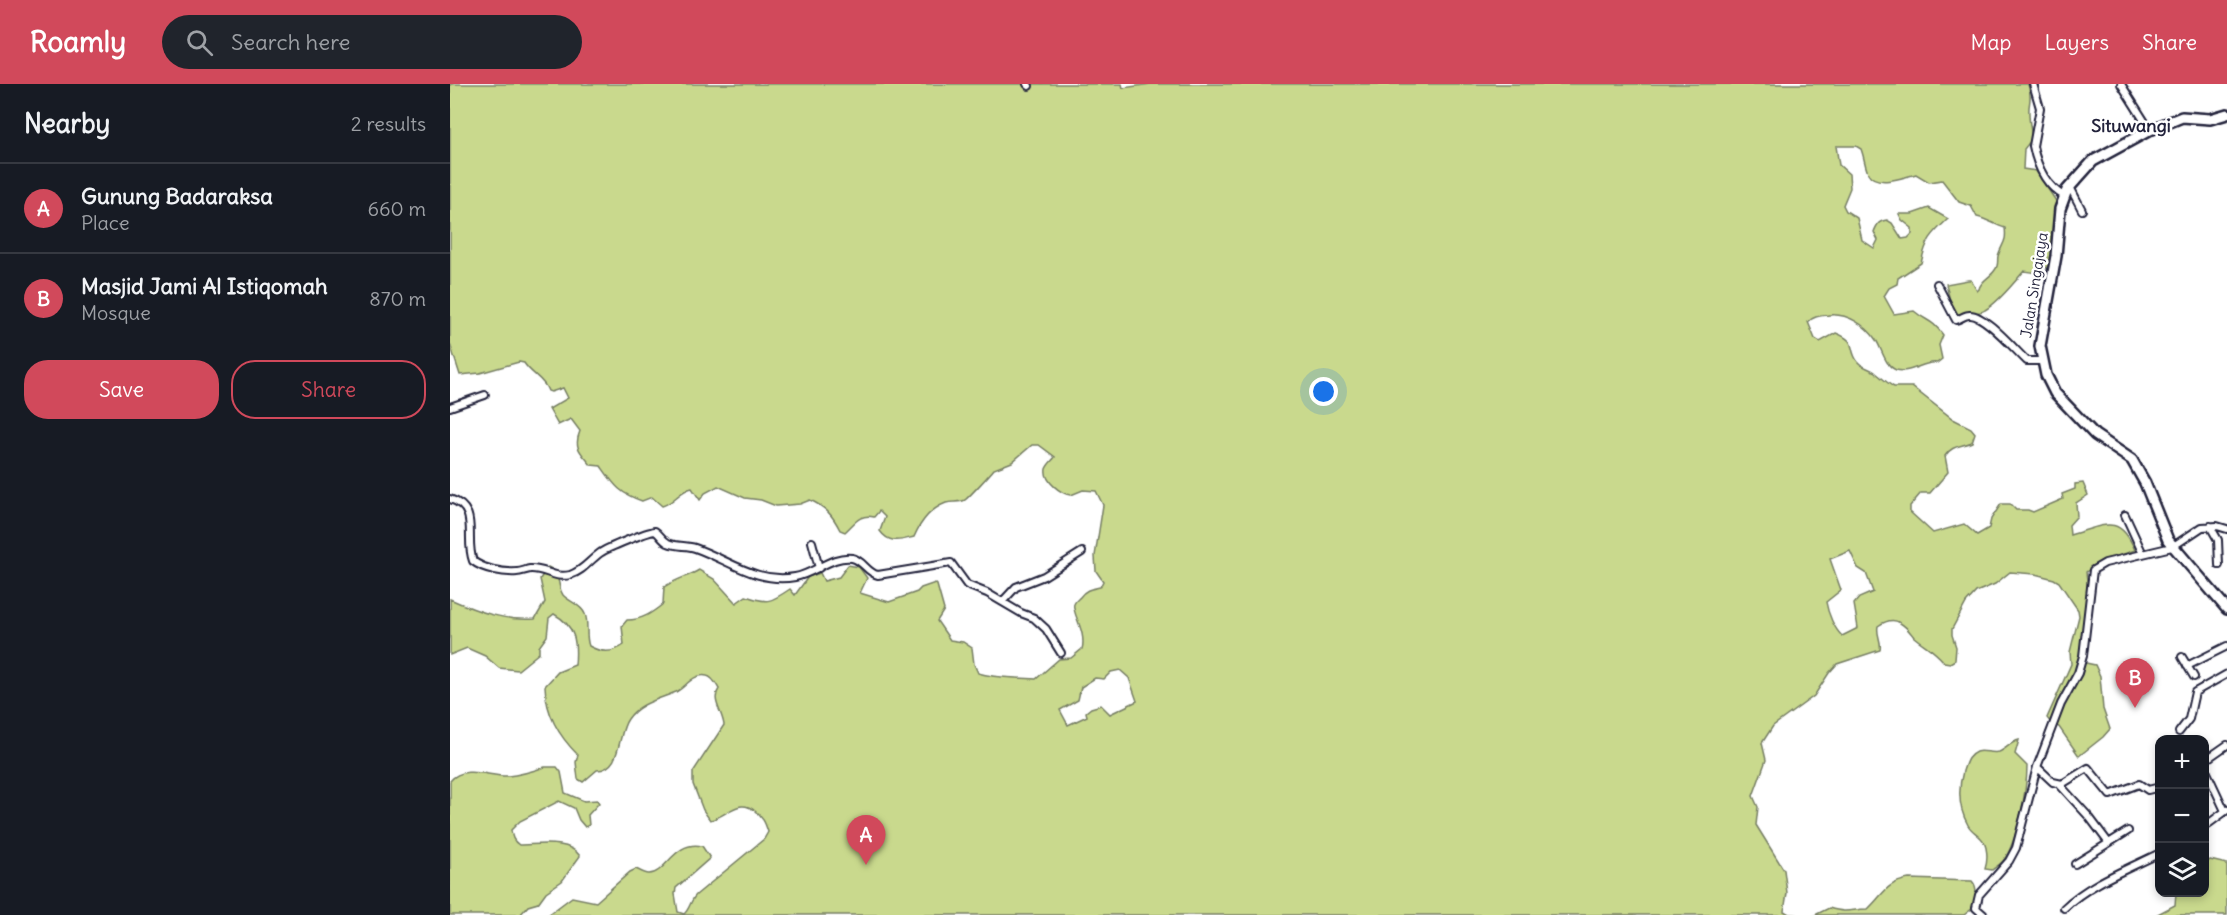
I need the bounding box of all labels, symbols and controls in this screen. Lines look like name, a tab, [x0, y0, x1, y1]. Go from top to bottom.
search box	[162, 15, 582, 69]
text: Roamly	[30, 24, 126, 60]
icon: search	[183, 26, 216, 59]
text: Search here	[231, 28, 350, 56]
text: Map	[1971, 29, 2011, 56]
text: Layers	[2044, 29, 2109, 56]
text: Share	[2142, 29, 2197, 56]
text: Nearby	[24, 107, 110, 140]
text: 2 results	[351, 111, 426, 136]
district label: Situwangi	[2091, 114, 2171, 137]
text: Gunung Badaraksa	[81, 182, 273, 210]
text: A	[37, 196, 50, 221]
text: 660 m	[367, 196, 426, 221]
text: Place	[81, 210, 129, 235]
street label: Jalan Singajaya	[2016, 230, 2052, 339]
text: Masjid Jami Al Istiqomah	[81, 272, 328, 300]
text: B	[37, 286, 50, 311]
text: 870 m	[369, 286, 426, 311]
text: Mosque	[81, 300, 151, 325]
button: Save	[24, 360, 219, 419]
button: Share	[231, 360, 426, 419]
your location	[1309, 377, 1338, 406]
pin: B	[2116, 658, 2154, 708]
map controls	[2155, 735, 2209, 897]
button: +	[2155, 735, 2209, 789]
button: −	[2155, 789, 2209, 843]
pin: A	[846, 816, 886, 865]
button: layers	[2155, 843, 2209, 897]

